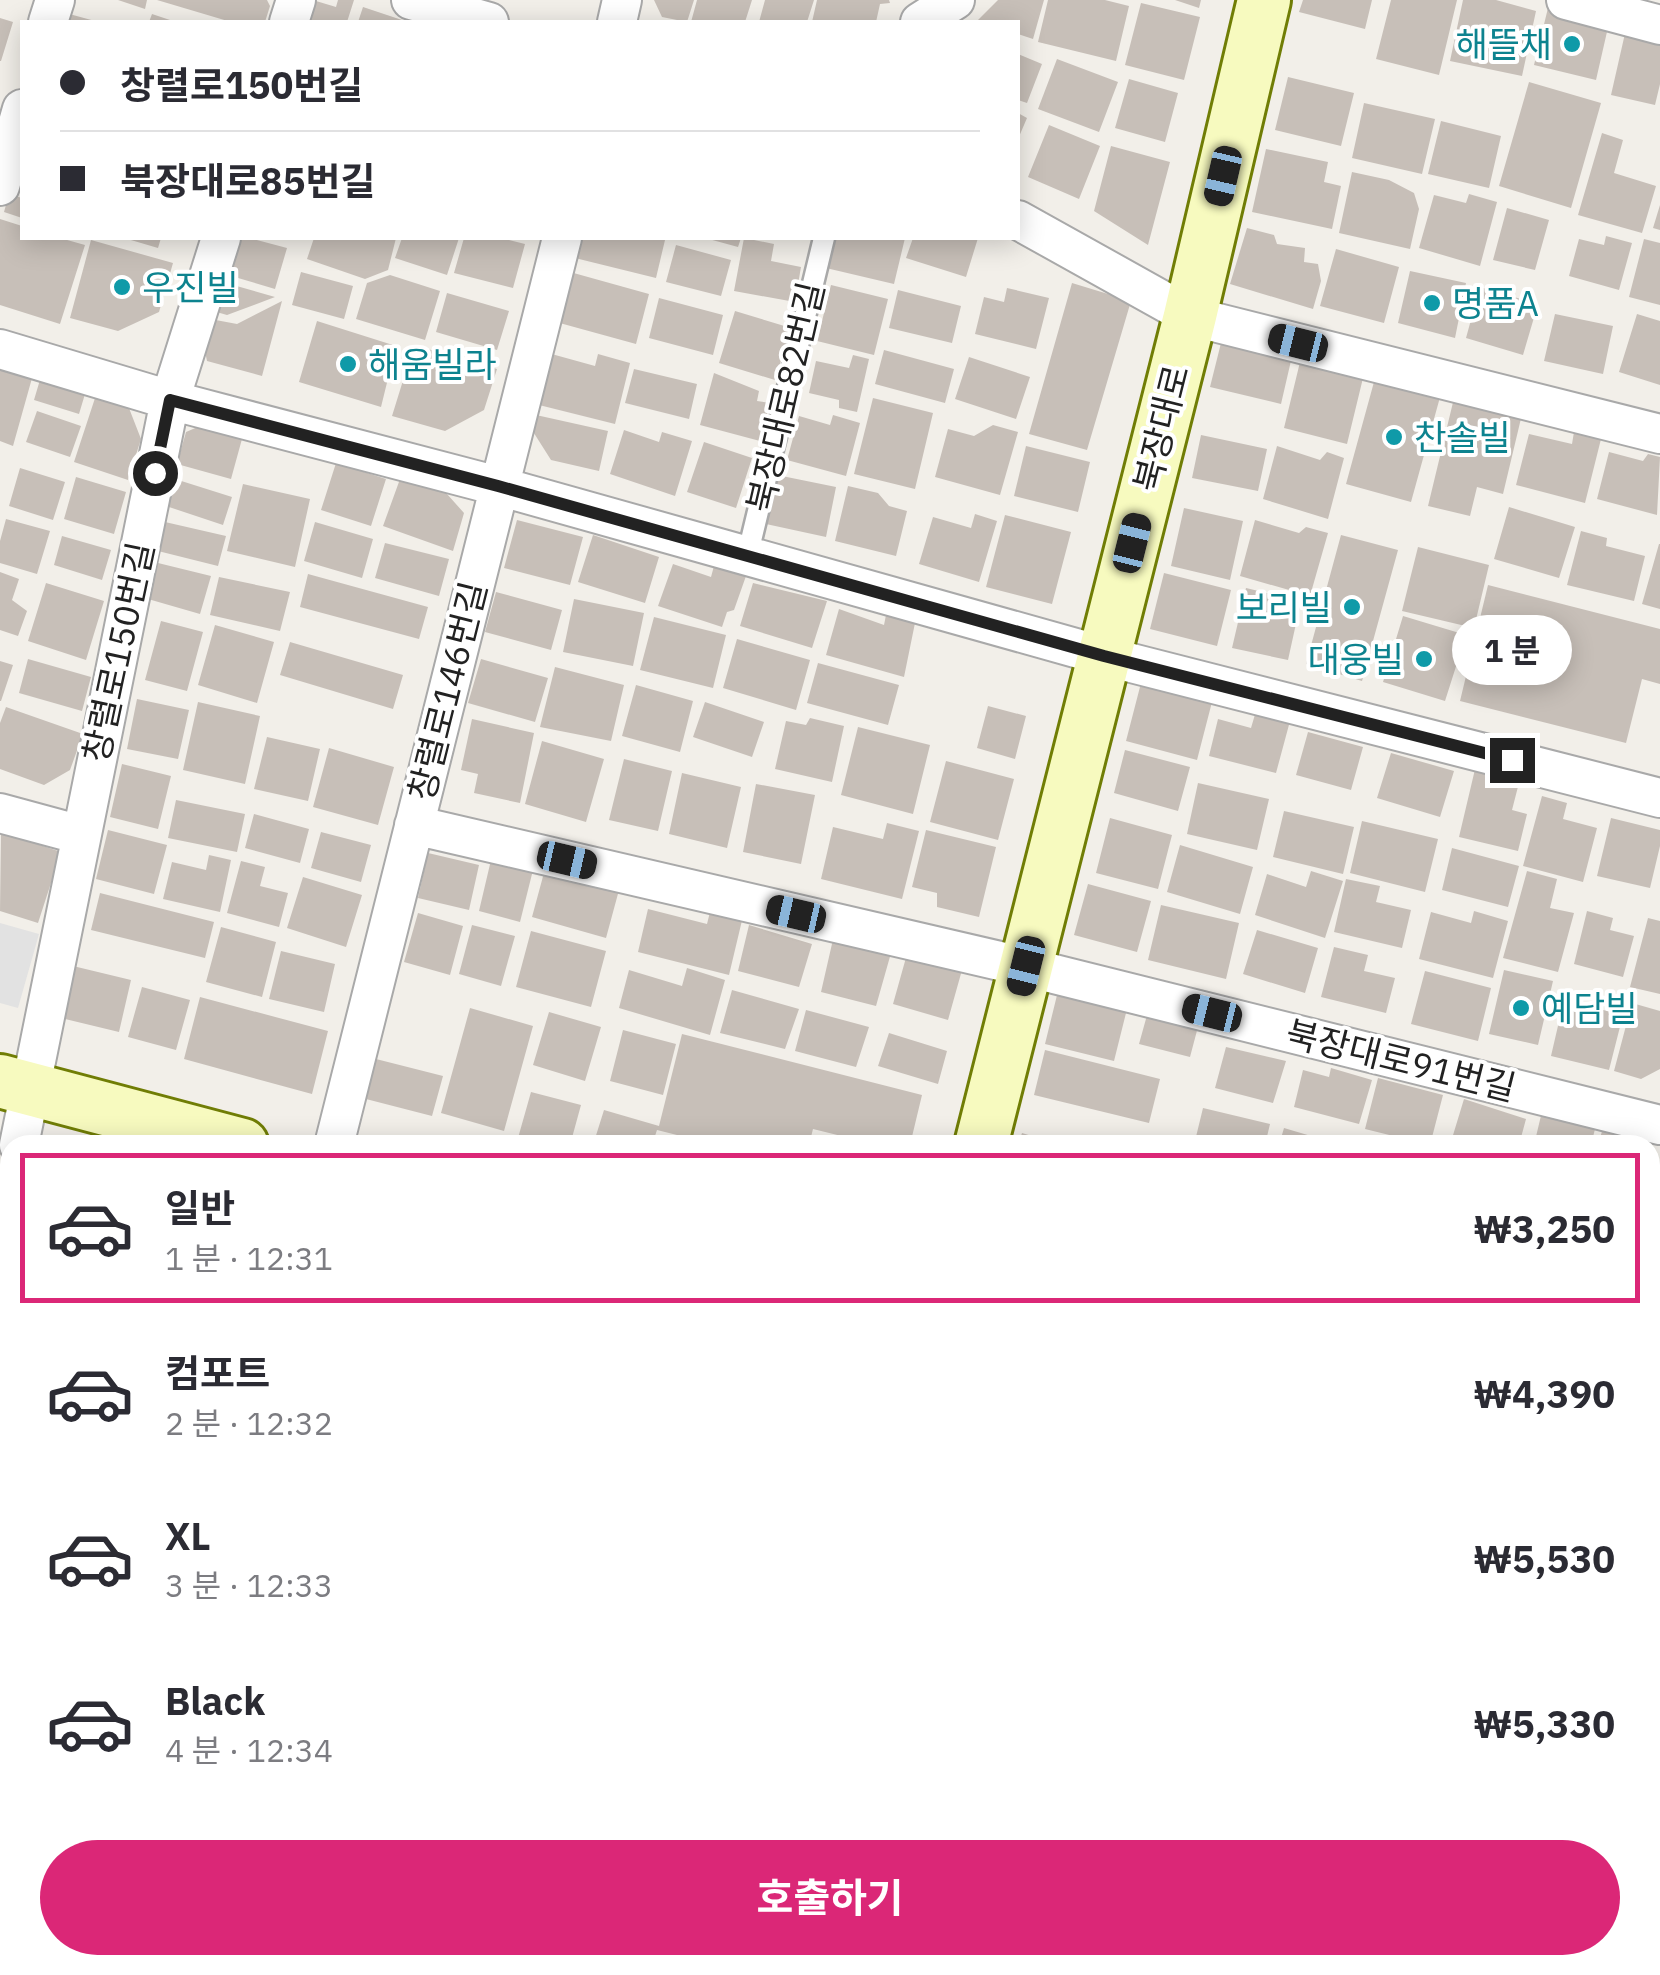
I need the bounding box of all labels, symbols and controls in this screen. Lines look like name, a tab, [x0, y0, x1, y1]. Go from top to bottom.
place label: 해뜰채	[1455, 21, 1552, 67]
marker: 해뜰채	[1561, 33, 1583, 55]
text: 창렬로150번길	[120, 60, 363, 109]
car	[1202, 143, 1244, 209]
text: 북장대로85번길	[120, 156, 375, 205]
place label: 우진빌	[142, 264, 239, 310]
marker: 우진빌	[111, 276, 133, 298]
street label: 북장대로82번길	[736, 277, 834, 517]
place label: 명품A	[1452, 280, 1539, 326]
marker: 명품A	[1421, 292, 1443, 314]
car	[1265, 321, 1331, 365]
place label: 해움빌라	[368, 341, 497, 387]
marker: 해움빌라	[337, 353, 359, 375]
street label: 북장대로	[1123, 360, 1199, 496]
place label: 찬솔빌	[1414, 414, 1511, 460]
marker: 찬솔빌	[1383, 426, 1405, 448]
route start	[133, 451, 178, 496]
car	[1110, 510, 1154, 576]
street label: 창렬로150번길	[72, 538, 164, 766]
street label: 창렬로146번길	[398, 577, 496, 805]
place label: 보리빌	[1235, 584, 1332, 630]
marker: 보리빌	[1341, 596, 1363, 618]
callout: 1 분	[1452, 615, 1572, 685]
text: 1 분	[1484, 629, 1540, 671]
place label: 대웅빌	[1307, 636, 1404, 682]
marker: 대웅빌	[1413, 648, 1435, 670]
route end	[1490, 738, 1535, 783]
car	[534, 839, 600, 881]
car	[763, 893, 829, 935]
car	[1004, 933, 1048, 999]
place label: 예담빌	[1541, 985, 1638, 1031]
car	[1179, 991, 1245, 1035]
marker: 예담빌	[1510, 997, 1532, 1019]
street label: 북장대로91번길	[1281, 1009, 1521, 1111]
icon: car	[45, 1183, 135, 1273]
text: 일반	[165, 1183, 235, 1232]
text: ₩3,250	[1473, 1204, 1615, 1253]
text: 1 분 · 12:31	[165, 1237, 333, 1279]
icon: car	[45, 1348, 135, 1438]
text: 컴포트	[165, 1348, 270, 1397]
text: ₩4,390	[1473, 1369, 1615, 1418]
text: 2 분 · 12:32	[165, 1402, 333, 1444]
text: XL	[165, 1511, 211, 1560]
icon: car	[45, 1513, 135, 1603]
text: ₩5,530	[1473, 1534, 1615, 1583]
text: 3 분 · 12:33	[165, 1564, 333, 1606]
text: Black	[165, 1676, 265, 1725]
icon: car	[45, 1678, 135, 1768]
text: ₩5,330	[1473, 1699, 1615, 1748]
text: 4 분 · 12:34	[165, 1729, 333, 1771]
button: 호출하기	[40, 1840, 1620, 1955]

